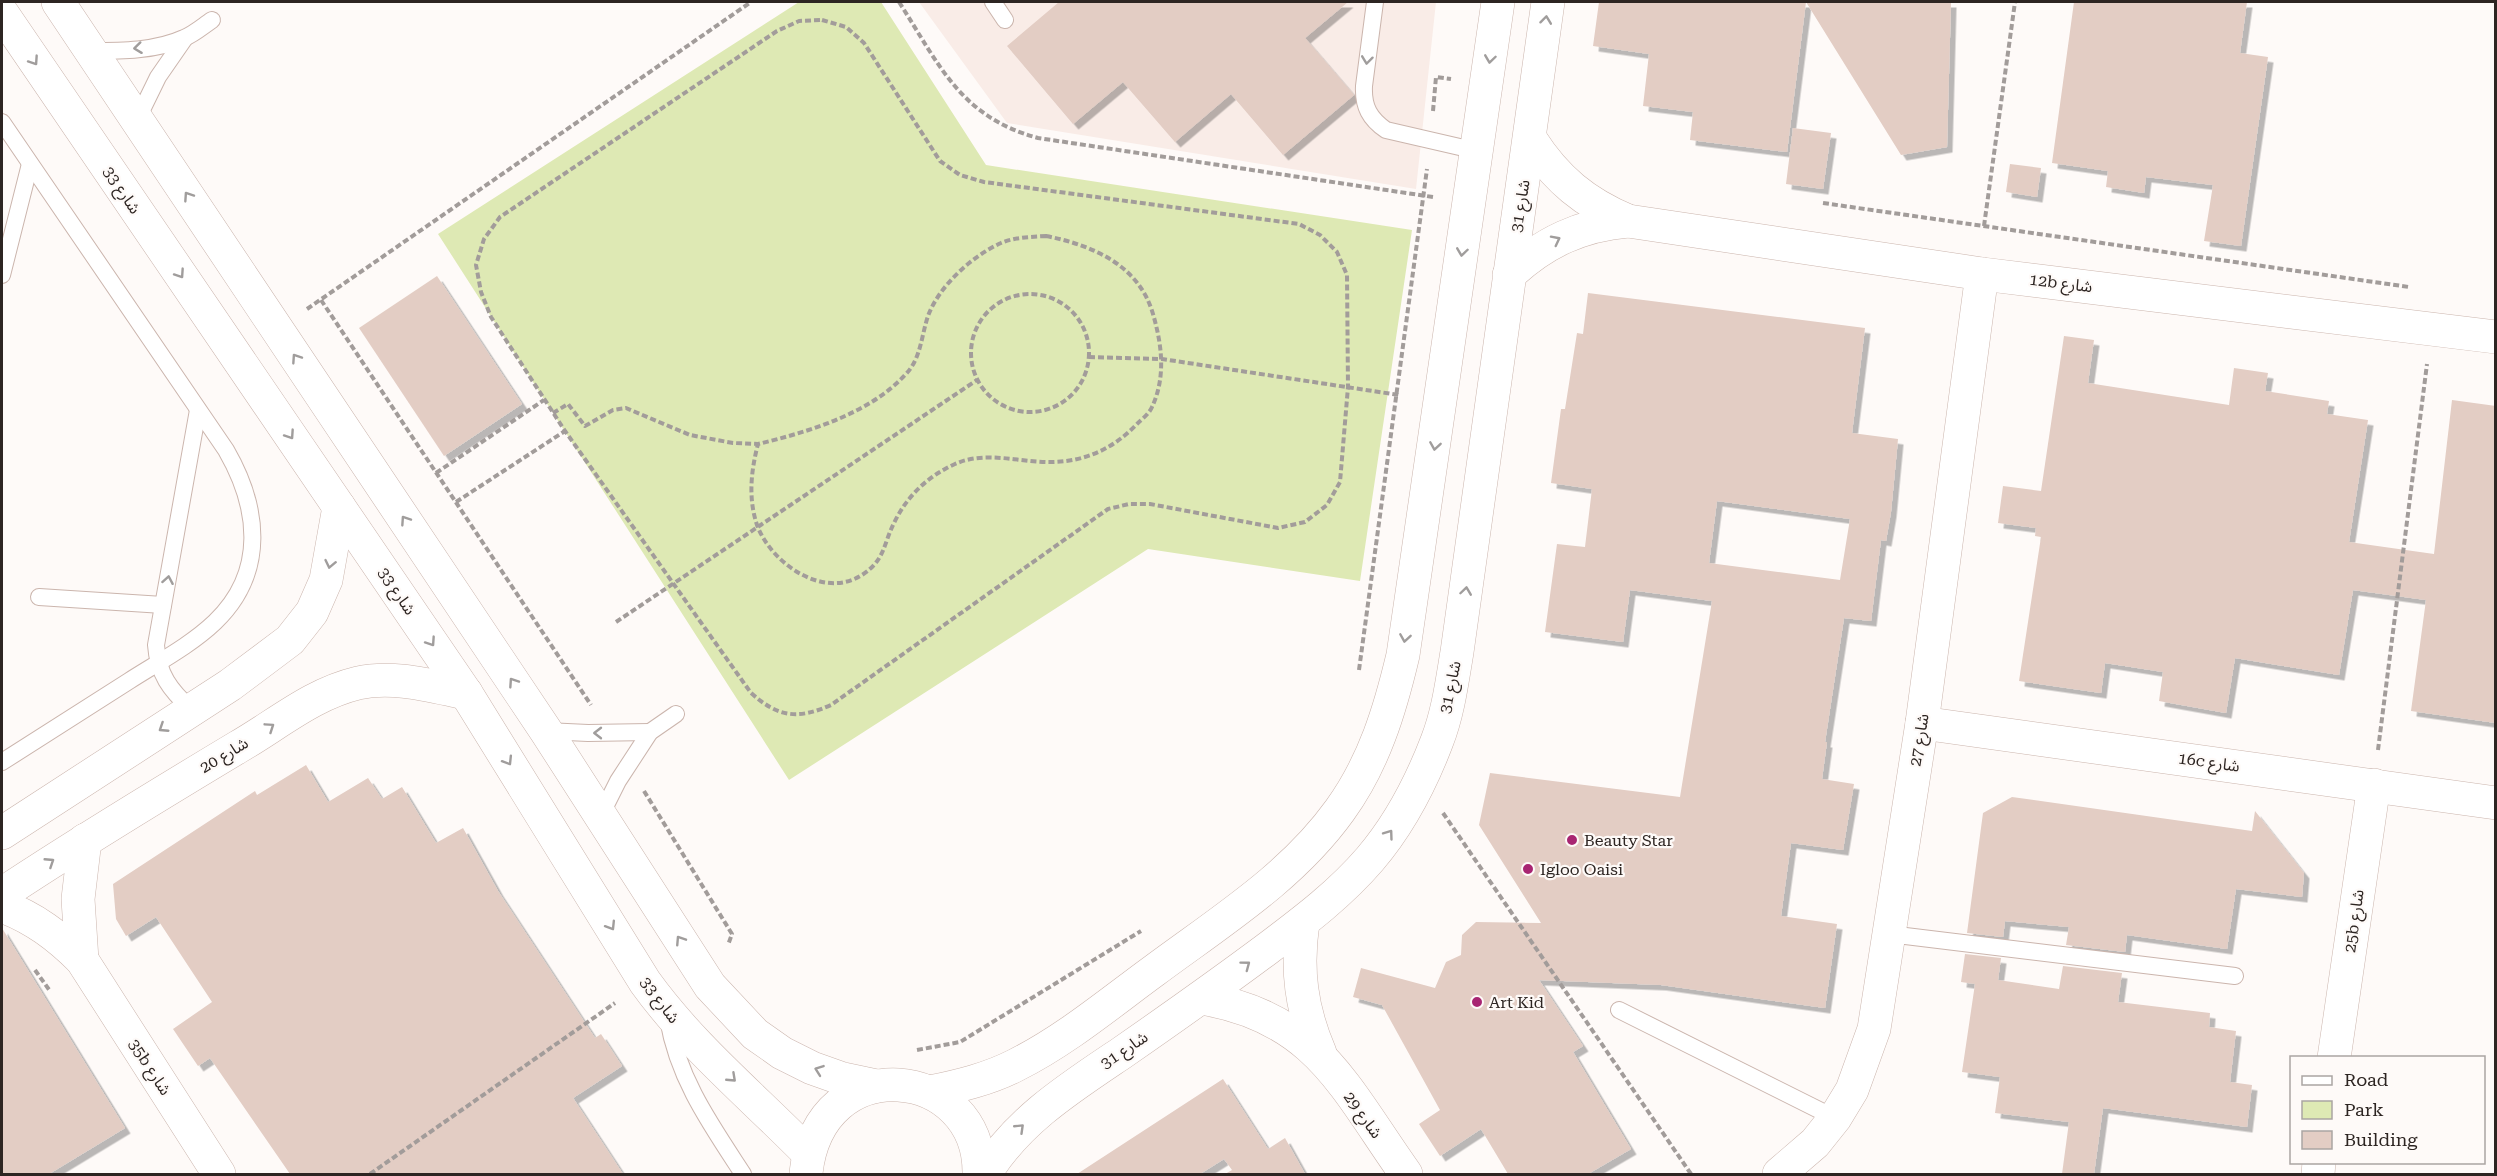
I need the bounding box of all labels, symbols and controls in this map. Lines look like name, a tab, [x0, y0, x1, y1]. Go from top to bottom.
one-way arrow	[1539, 15, 1551, 24]
one-way arrow	[134, 42, 143, 54]
one-way arrow	[27, 55, 38, 66]
one-way arrow	[1361, 55, 1374, 64]
one-way arrow	[1484, 55, 1497, 64]
street label: شارع 33	[97, 163, 145, 219]
street label: شارع 31	[1506, 178, 1537, 234]
one-way arrow	[184, 192, 195, 203]
one-way arrow	[1550, 236, 1560, 247]
one-way arrow	[1457, 248, 1469, 257]
one-way arrow	[173, 268, 184, 279]
street label: 12b شارع	[2028, 270, 2094, 299]
one-way arrow	[292, 354, 303, 365]
one-way arrow	[283, 429, 294, 440]
one-way arrow	[1429, 441, 1441, 450]
one-way arrow	[401, 516, 412, 527]
one-way arrow	[324, 559, 337, 569]
street label: شارع 33	[372, 564, 420, 620]
one-way arrow	[161, 575, 174, 585]
one-way arrow	[1459, 586, 1471, 596]
one-way arrow	[1399, 633, 1412, 643]
one-way arrow	[424, 635, 435, 646]
street label: شارع 31	[1435, 659, 1468, 716]
one-way arrow	[509, 678, 520, 689]
street label: شارع 27	[1905, 712, 1936, 768]
one-way arrow	[158, 720, 169, 731]
one-way arrow	[263, 723, 274, 734]
one-way arrow	[593, 727, 602, 739]
street label: شارع 20	[196, 733, 253, 779]
street label: 16c شارع	[2177, 748, 2241, 779]
one-way arrow	[501, 755, 513, 765]
one-way arrow	[1382, 829, 1393, 840]
place label: Beauty Star	[1584, 831, 1673, 850]
marker: Beauty Star	[1565, 833, 1579, 847]
one-way arrow	[44, 858, 55, 869]
place label: Igloo Oaisi	[1540, 860, 1623, 879]
marker: Igloo Oaisi	[1521, 862, 1535, 876]
street label: 25b شارع	[2340, 888, 2371, 954]
one-way arrow	[603, 920, 614, 931]
one-way arrow	[676, 936, 688, 946]
one-way arrow	[1239, 961, 1250, 972]
street label: شارع 33	[634, 973, 684, 1029]
place label: Art Kid	[1489, 993, 1544, 1012]
marker: Art Kid	[1470, 995, 1484, 1009]
street label: شارع 31	[1097, 1027, 1153, 1075]
street label: 35b شارع	[122, 1035, 175, 1100]
legend	[2290, 1056, 2485, 1164]
one-way arrow	[814, 1065, 825, 1078]
text: Road	[2344, 1069, 2389, 1090]
one-way arrow	[725, 1071, 735, 1082]
street label: شارع 29	[1337, 1088, 1386, 1144]
text: Park	[2344, 1099, 2384, 1120]
one-way arrow	[1013, 1125, 1024, 1136]
text: Building	[2344, 1129, 2418, 1150]

